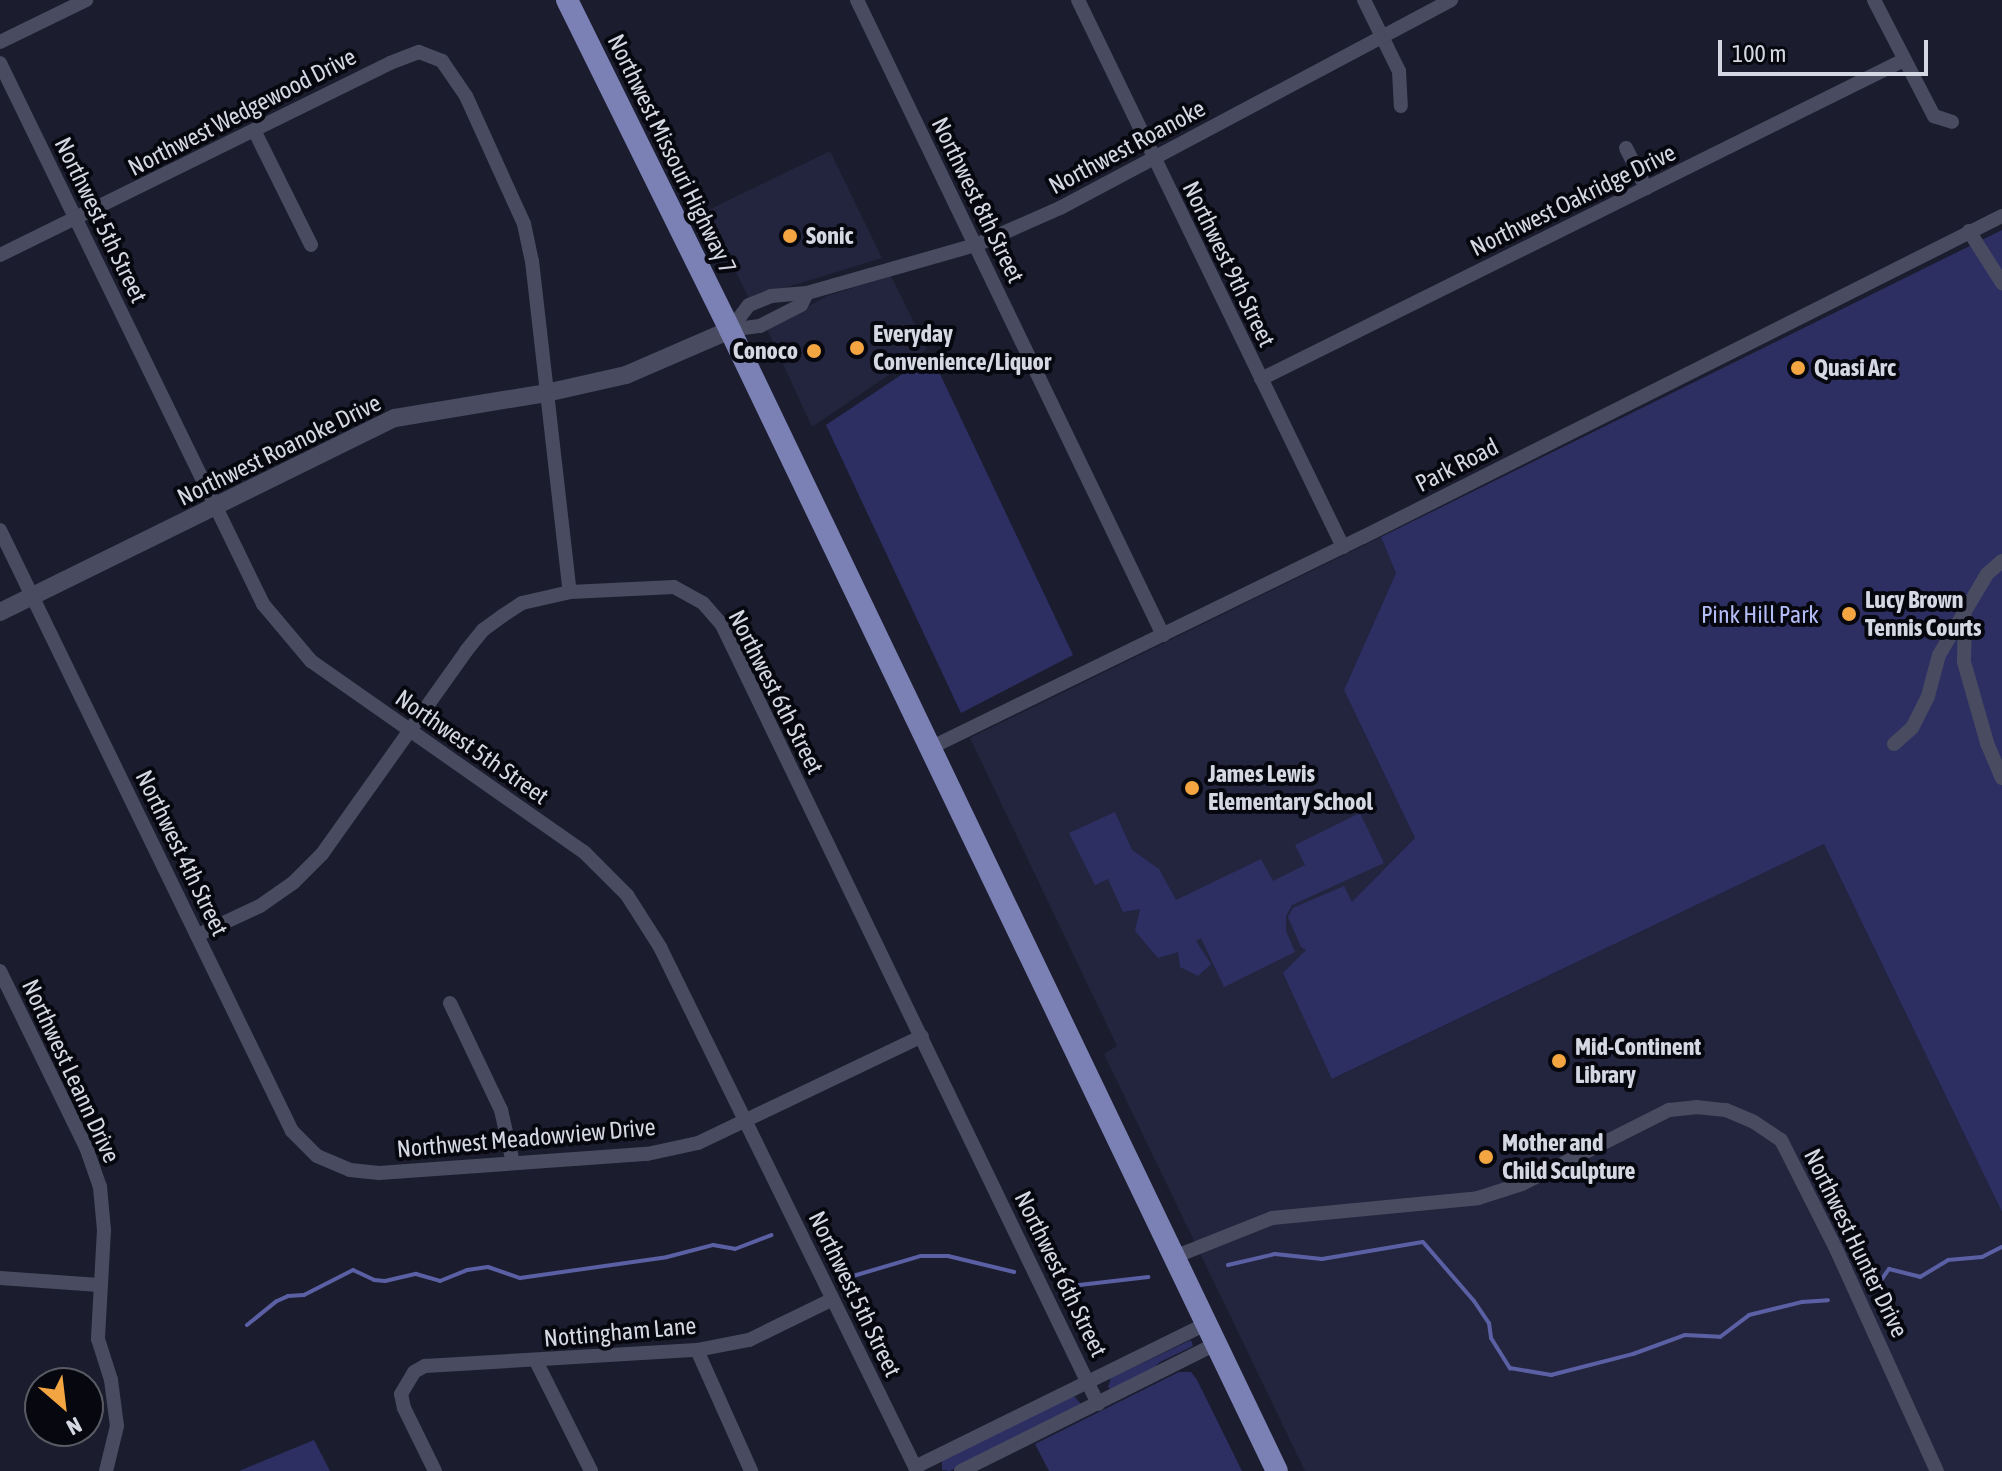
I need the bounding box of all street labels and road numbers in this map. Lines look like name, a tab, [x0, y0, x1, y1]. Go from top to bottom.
street label: Northwest Missouri Highway 7	[601, 30, 743, 278]
street label: Northwest Wedgewood Drive	[123, 42, 361, 182]
street label: Northwest Roanoke	[1044, 94, 1210, 200]
street label: Northwest 8th Street	[926, 113, 1030, 287]
street label: Northwest 5th Street	[49, 133, 153, 307]
street label: Northwest Oakridge Drive	[1466, 138, 1680, 262]
street label: Northwest 9th Street	[1177, 177, 1281, 351]
street label: Northwest Roanoke Drive	[173, 388, 385, 512]
street label: Park Road	[1411, 432, 1503, 498]
street label: Northwest 6th Street	[722, 605, 830, 779]
street label: Northwest 5th Street	[390, 684, 554, 810]
street label: Northwest 4th Street	[130, 766, 234, 940]
street label: Northwest Leann Drive	[16, 975, 126, 1167]
street label: Northwest Meadowview Drive	[395, 1112, 657, 1164]
street label: Northwest Hunter Drive	[1798, 1144, 1914, 1342]
street label: Northwest 6th Street	[1009, 1187, 1113, 1361]
street label: Northwest 5th Street	[803, 1207, 907, 1381]
street label: Nottingham Lane	[542, 1311, 698, 1353]

